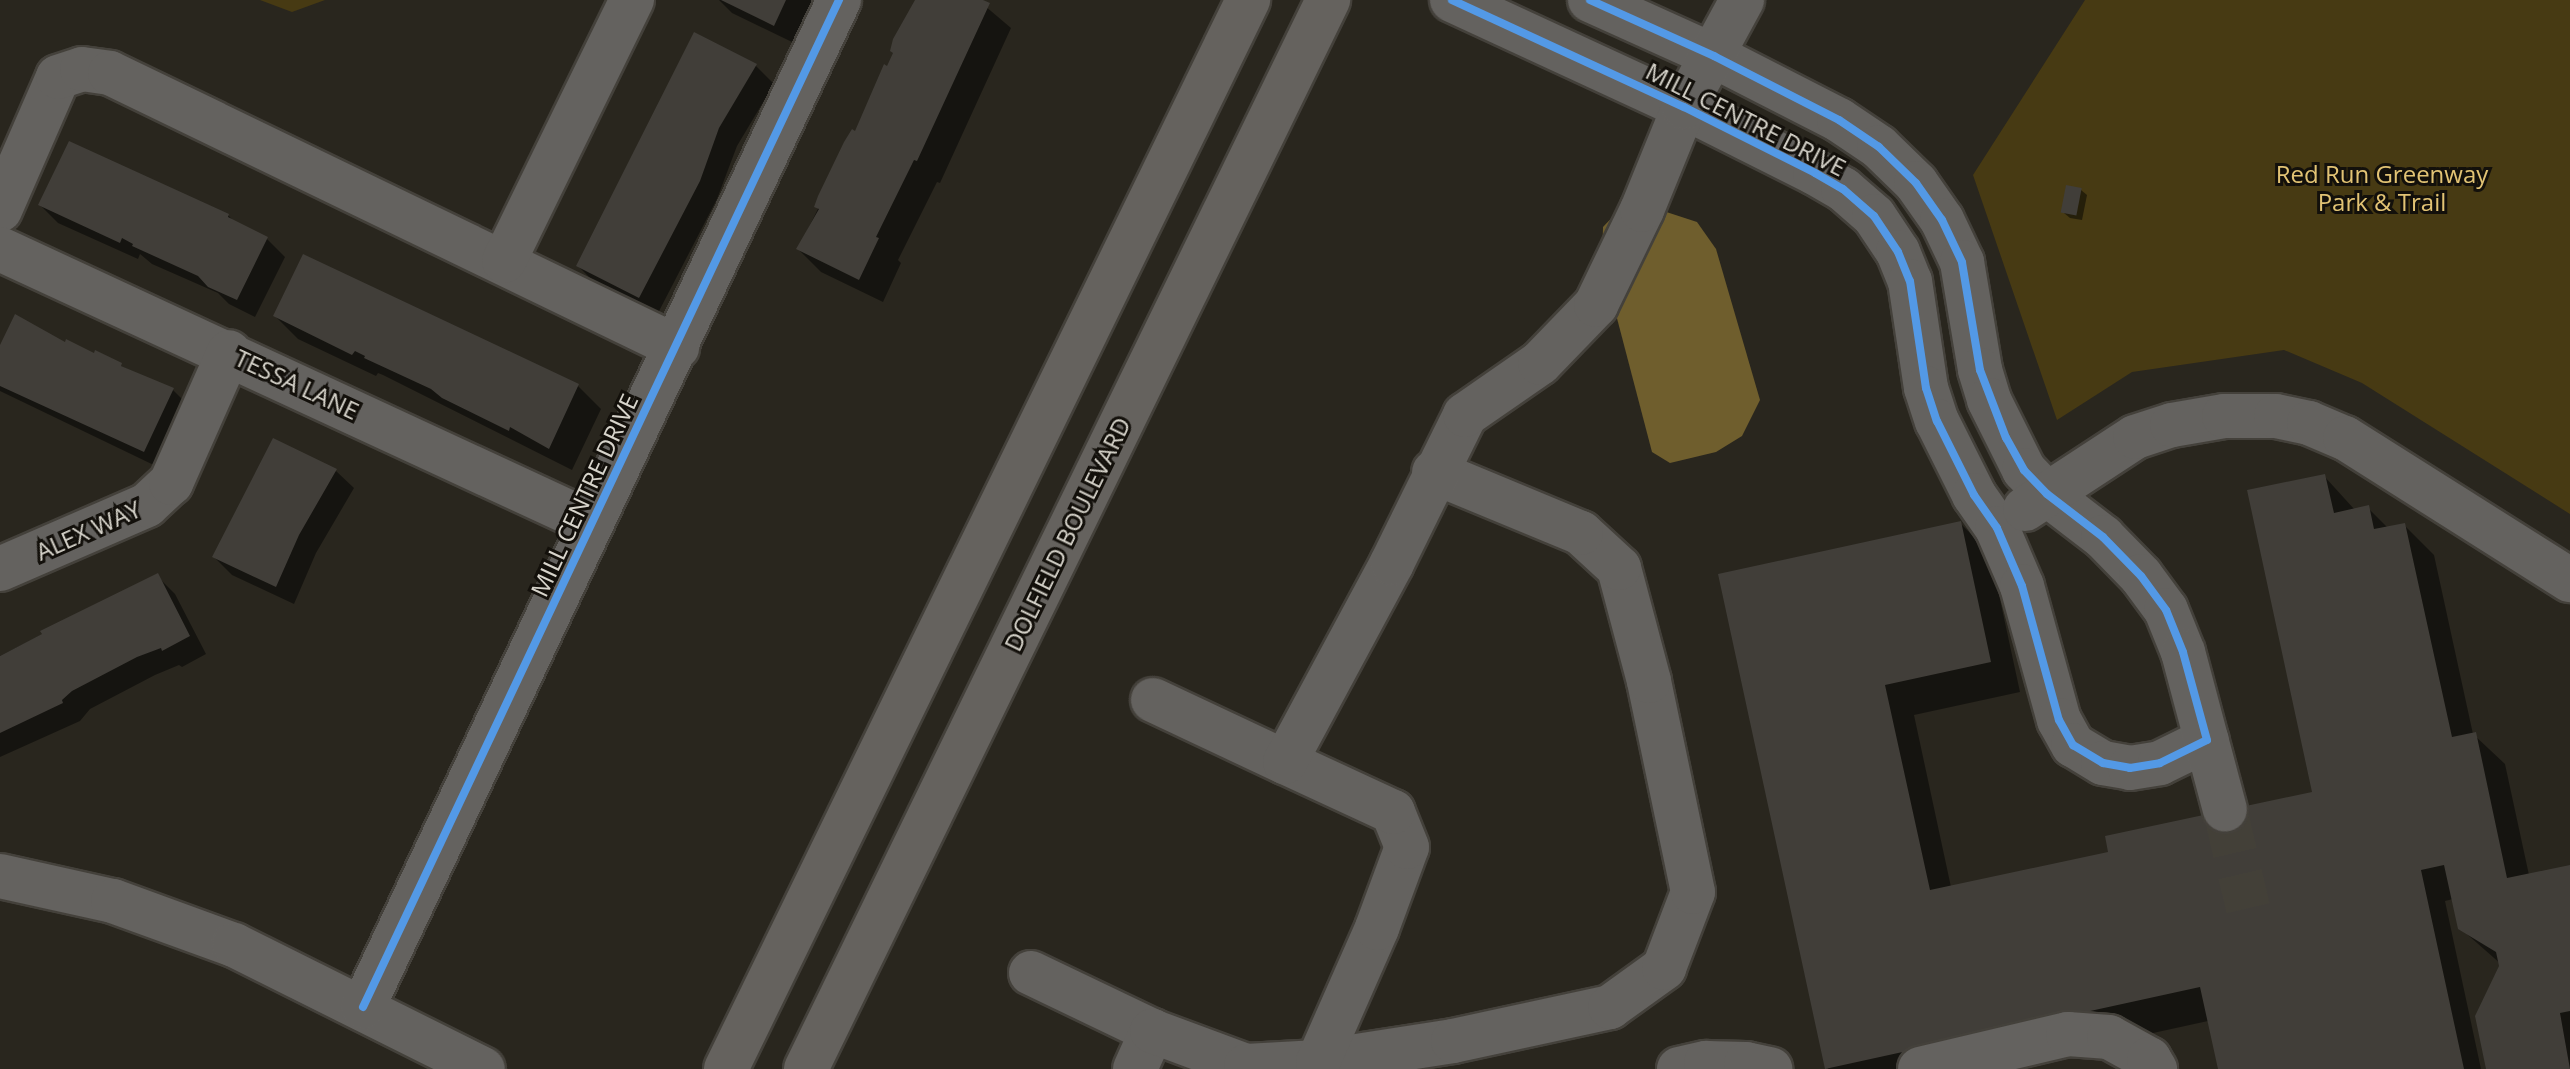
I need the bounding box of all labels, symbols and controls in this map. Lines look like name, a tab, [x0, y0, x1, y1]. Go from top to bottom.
street label: MILL CENTRE DRIVE	[1641, 56, 1851, 182]
park label: Red Run Greenway Park & Trail	[2276, 160, 2488, 216]
street label: TESSA LANE	[230, 343, 364, 425]
street label: MILL CENTRE DRIVE	[524, 389, 644, 601]
street label: DOLFIELD BOULEVARD	[998, 412, 1136, 656]
street label: ALEX WAY	[31, 494, 145, 566]

